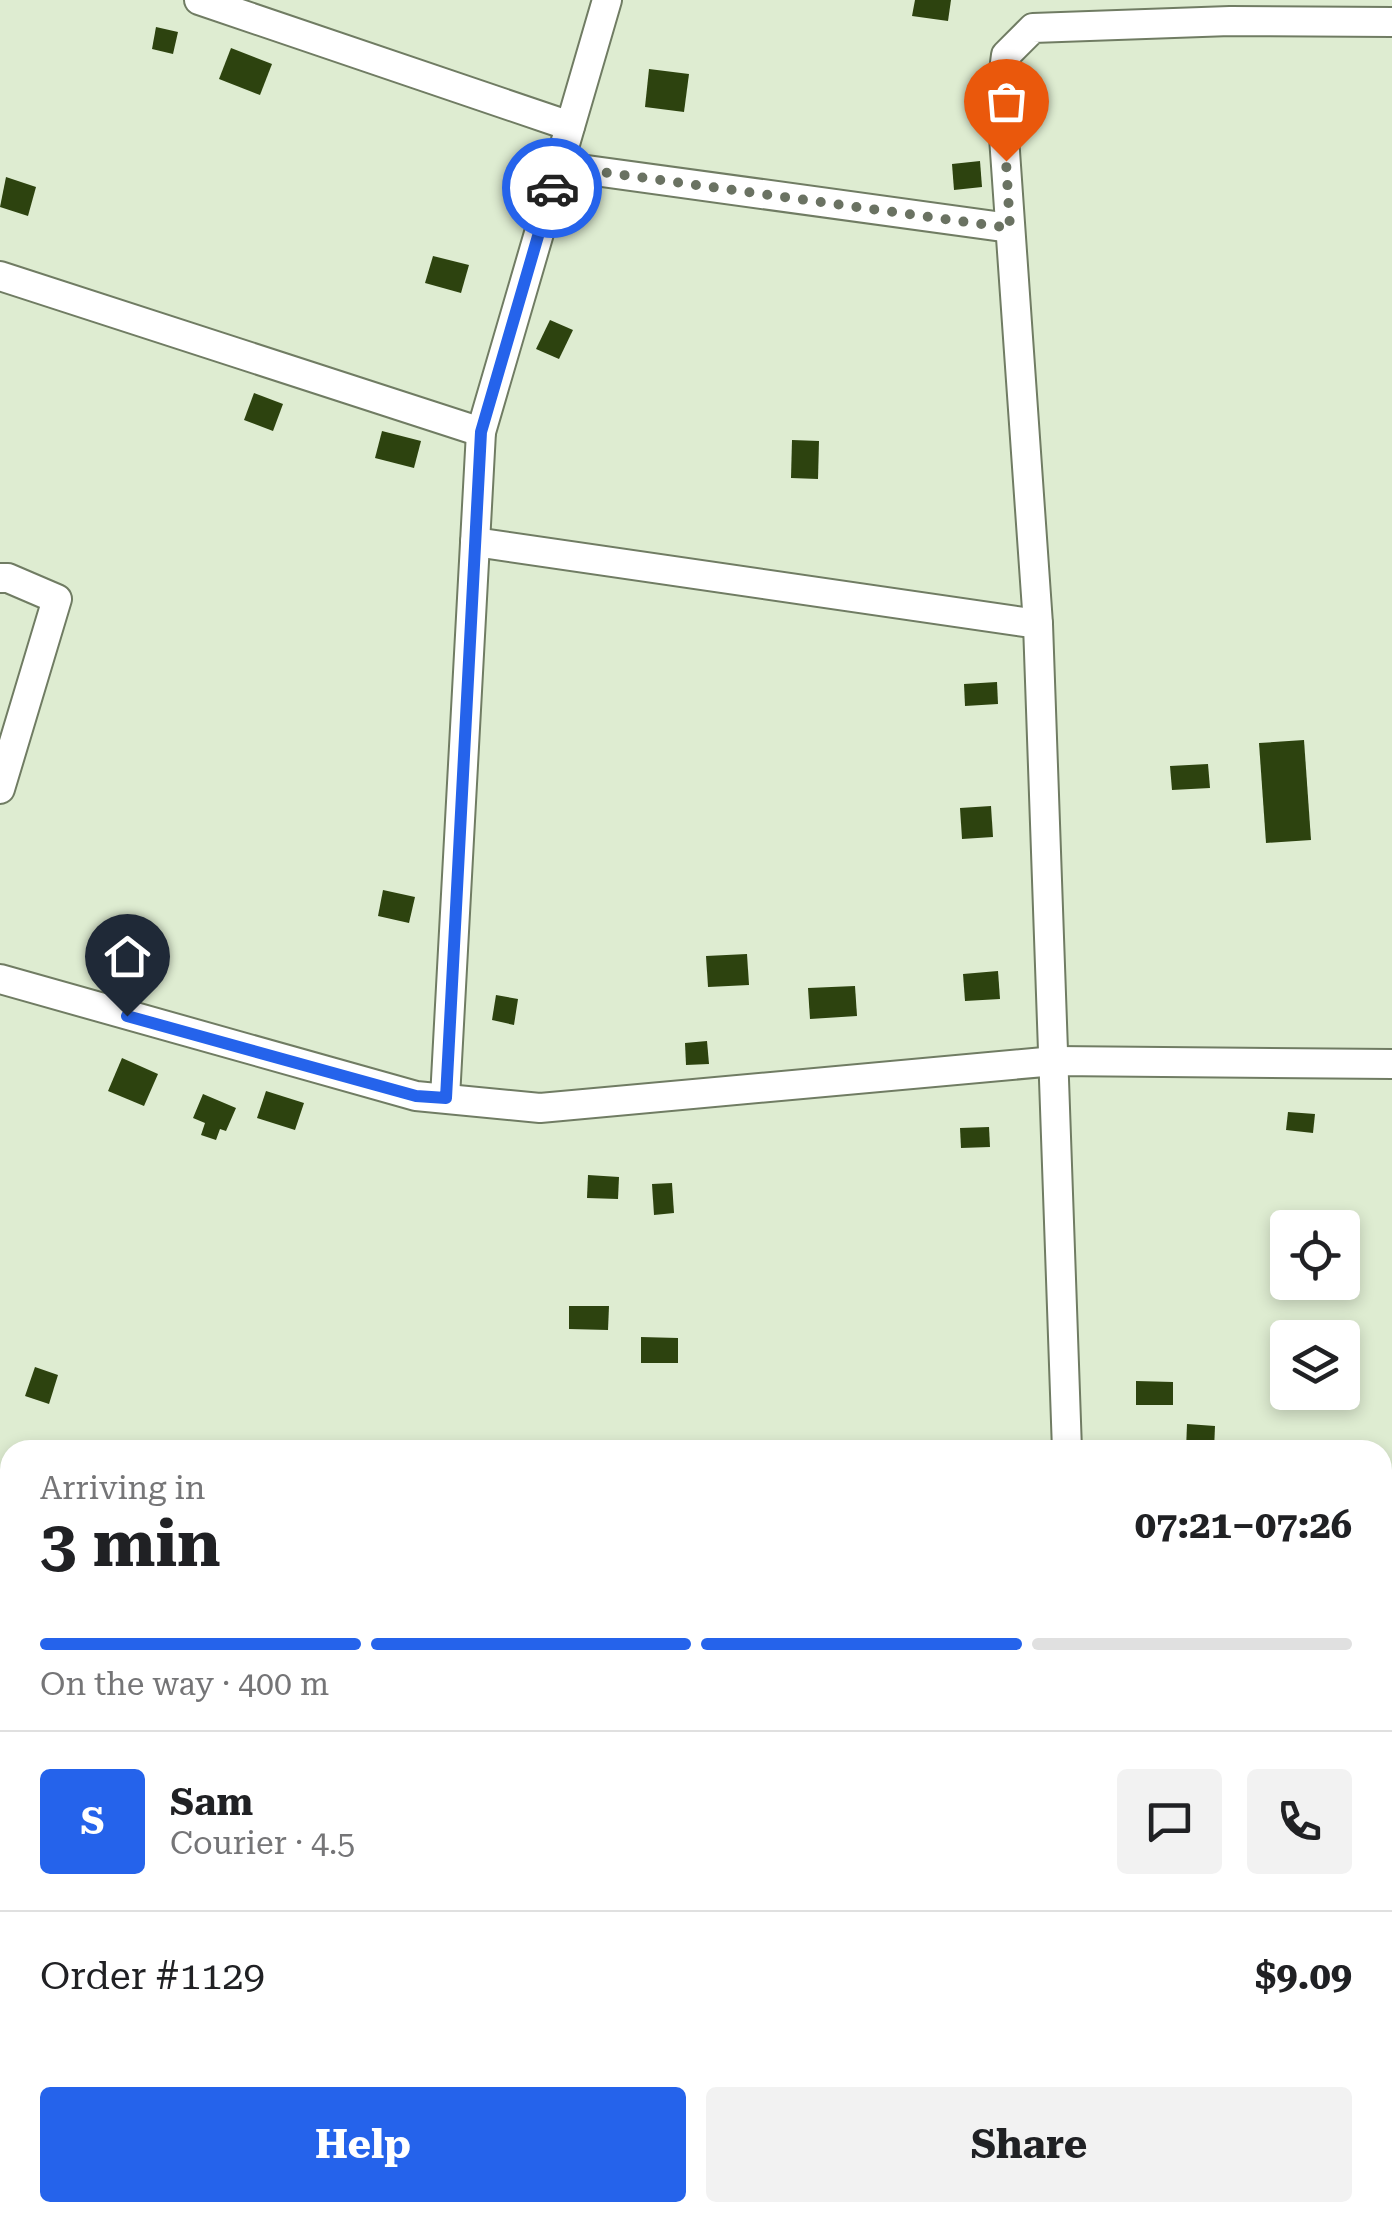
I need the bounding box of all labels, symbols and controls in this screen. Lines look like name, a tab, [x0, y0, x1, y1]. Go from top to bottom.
pin	[964, 59, 1049, 162]
icon: bag	[979, 74, 1034, 129]
courier	[502, 138, 602, 238]
icon: car	[525, 161, 580, 216]
pin	[85, 914, 170, 1017]
icon: home	[100, 929, 155, 984]
map controls	[1270, 1210, 1360, 1410]
button: locate	[1270, 1210, 1360, 1300]
button: layers	[1270, 1320, 1360, 1410]
text: Arriving in	[40, 1469, 205, 1507]
text: 07:21–07:26	[1135, 1503, 1352, 1547]
text: 3 min	[40, 1506, 221, 1582]
text: On the way · 400 m	[40, 1665, 329, 1703]
button: chat	[1117, 1769, 1222, 1874]
button: phone	[1247, 1769, 1352, 1874]
text: Sam	[170, 1780, 253, 1824]
text: S	[81, 1799, 104, 1843]
text: Courier · 4.5	[170, 1824, 355, 1862]
text: Order #1129	[40, 1954, 265, 1998]
text: $9.09	[1255, 1954, 1352, 1998]
button: Help	[40, 2087, 686, 2202]
button: Share	[706, 2087, 1352, 2202]

